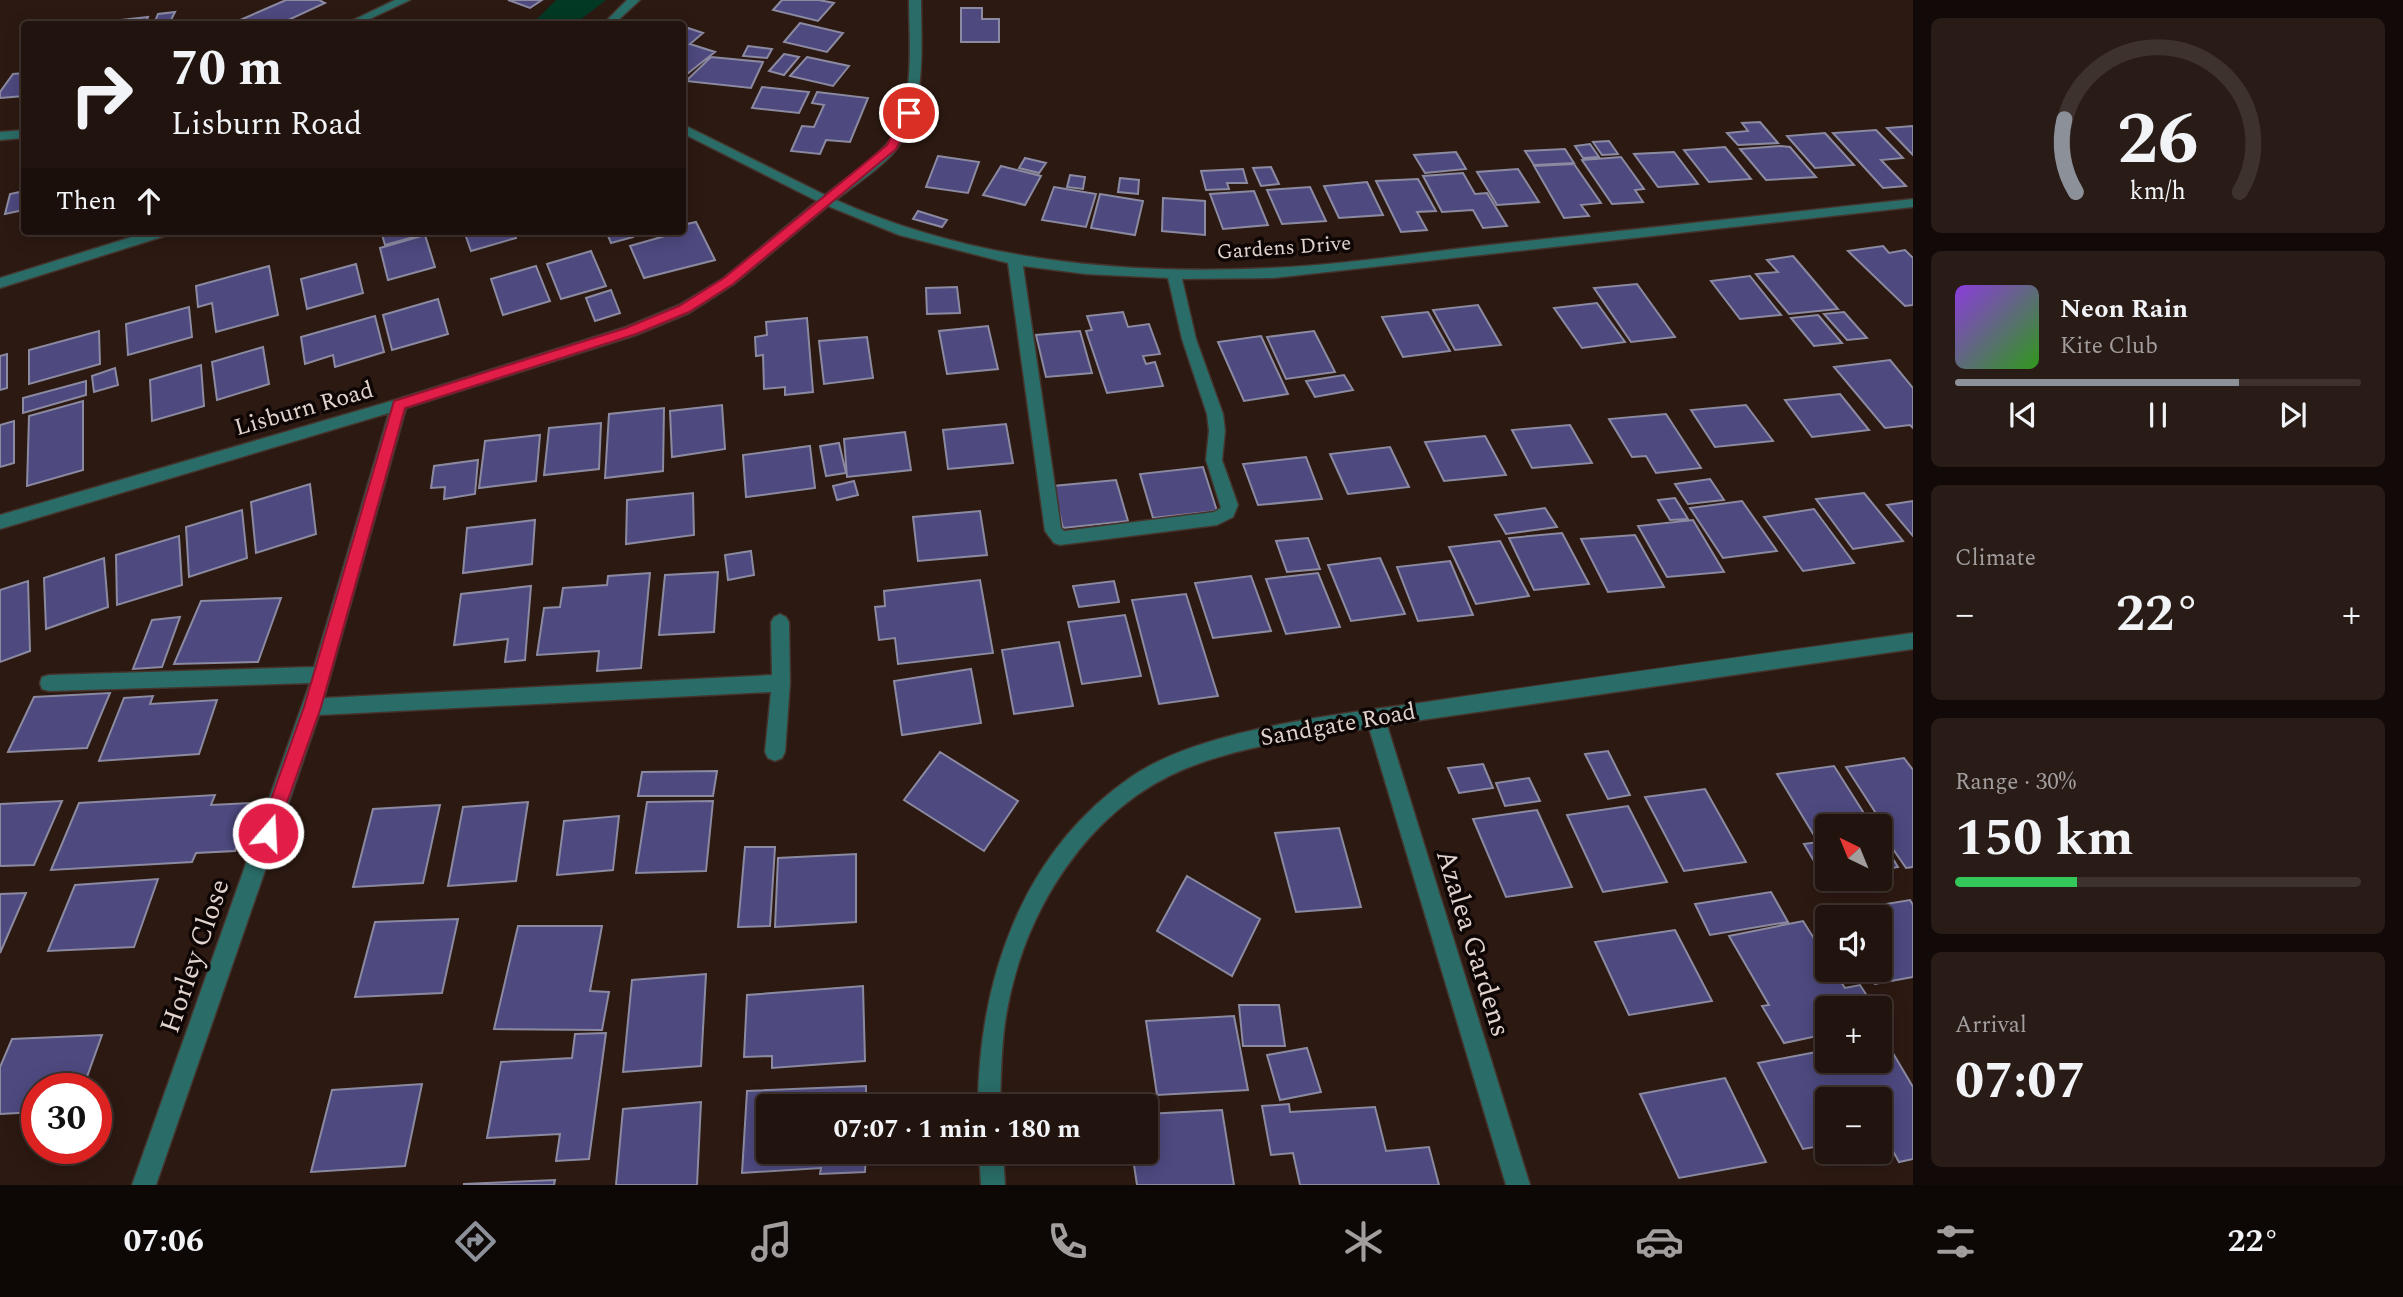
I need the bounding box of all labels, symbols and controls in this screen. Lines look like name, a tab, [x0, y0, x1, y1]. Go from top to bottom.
text: 70 m	[171, 32, 282, 107]
icon: right	[56, 49, 147, 140]
pin	[879, 83, 939, 143]
text: 26	[2117, 85, 2199, 196]
icon: arrive	[890, 94, 928, 132]
text: Lisburn Road	[171, 100, 362, 149]
text: km/h	[2130, 173, 2186, 211]
text: Then	[56, 181, 116, 221]
icon: ahead	[130, 182, 168, 220]
street label: Gardens Drive	[1216, 227, 1352, 269]
text: Neon Rain	[2060, 289, 2188, 329]
text: Kite Club	[2060, 329, 2158, 364]
street label: Lisburn Road	[230, 372, 378, 446]
icon: previous	[2004, 396, 2042, 434]
icon: pause	[2139, 396, 2177, 434]
icon: next	[2274, 396, 2312, 434]
text: Climate	[1955, 541, 2036, 576]
text: 22°	[2116, 575, 2200, 654]
text: −	[1955, 586, 1974, 644]
text: +	[2342, 586, 2361, 644]
street label: Sandgate Road	[1257, 694, 1419, 756]
text: Range · 30%	[1955, 765, 2076, 800]
position arrow	[231, 796, 305, 870]
text: 150 km	[1955, 799, 2134, 878]
north arrow	[1815, 814, 1892, 891]
map controls	[1815, 814, 1892, 1164]
street label: Azalea Gardens	[1424, 844, 1522, 1042]
street label: Horley Close	[149, 873, 241, 1039]
button: sound	[1815, 905, 1892, 982]
button: +	[1815, 996, 1892, 1073]
text: Arrival	[1955, 1008, 2027, 1043]
text: 07:07	[1955, 1042, 2086, 1121]
speed limit sign: 30	[21, 1073, 112, 1164]
button: −	[1815, 1087, 1892, 1164]
text: 07:07 · 1 min · 180 m	[833, 1109, 1081, 1149]
text: 07:06	[124, 1217, 204, 1266]
icon: directions	[451, 1217, 500, 1266]
icon: music	[747, 1217, 796, 1266]
icon: phone	[1043, 1217, 1092, 1266]
icon: climate	[1339, 1217, 1388, 1266]
icon: car	[1635, 1217, 1684, 1266]
icon: filters	[1931, 1217, 1980, 1266]
text: 22°	[2227, 1217, 2279, 1266]

